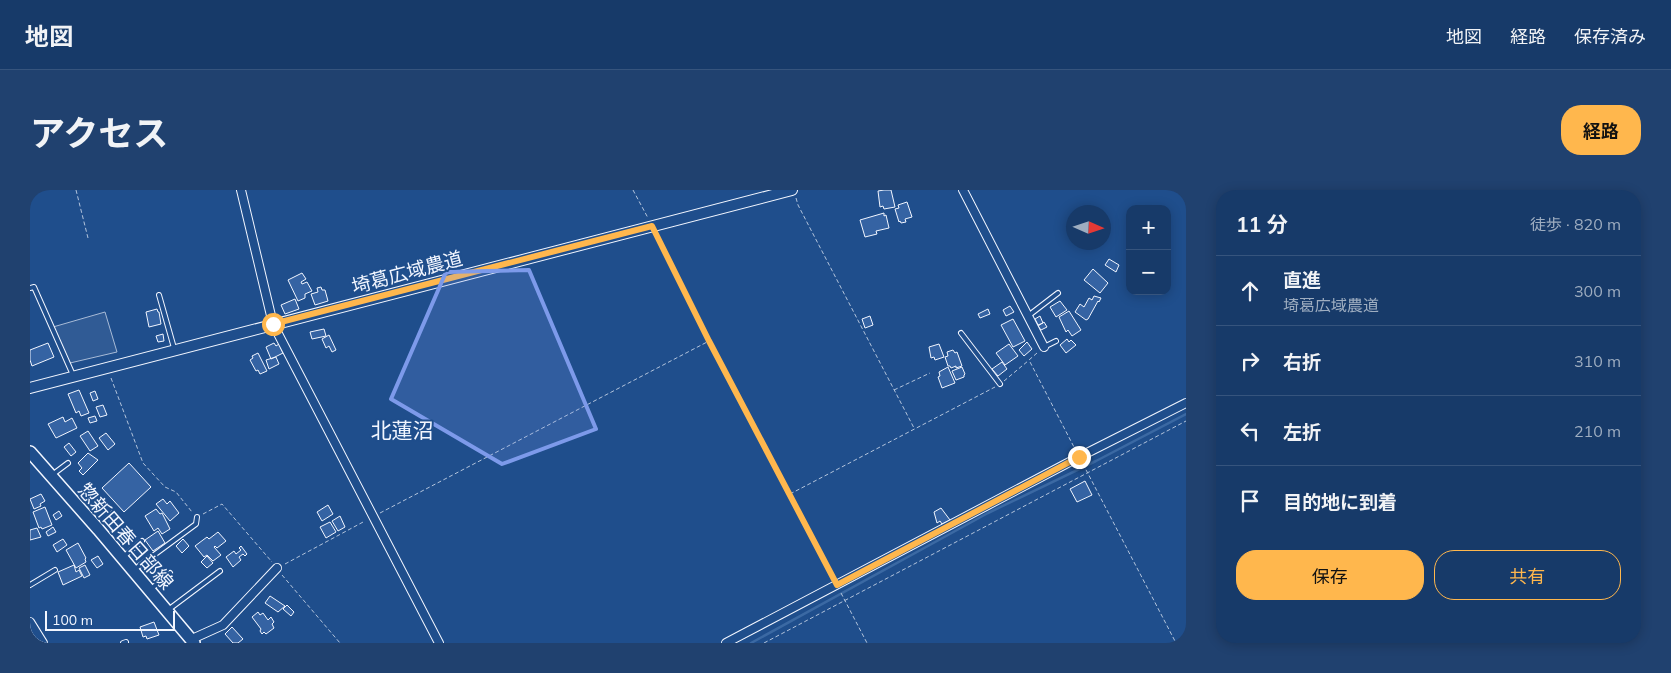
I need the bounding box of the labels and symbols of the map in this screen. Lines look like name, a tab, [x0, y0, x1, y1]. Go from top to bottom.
north arrow	[1066, 205, 1111, 250]
street label: 埼葛広域農道	[349, 246, 465, 298]
route start	[262, 313, 285, 336]
district label: 北蓮沼	[371, 417, 434, 443]
route end	[1068, 446, 1091, 469]
street label: 惣新田春日部線	[73, 478, 179, 594]
scale bar	[45, 608, 175, 631]

